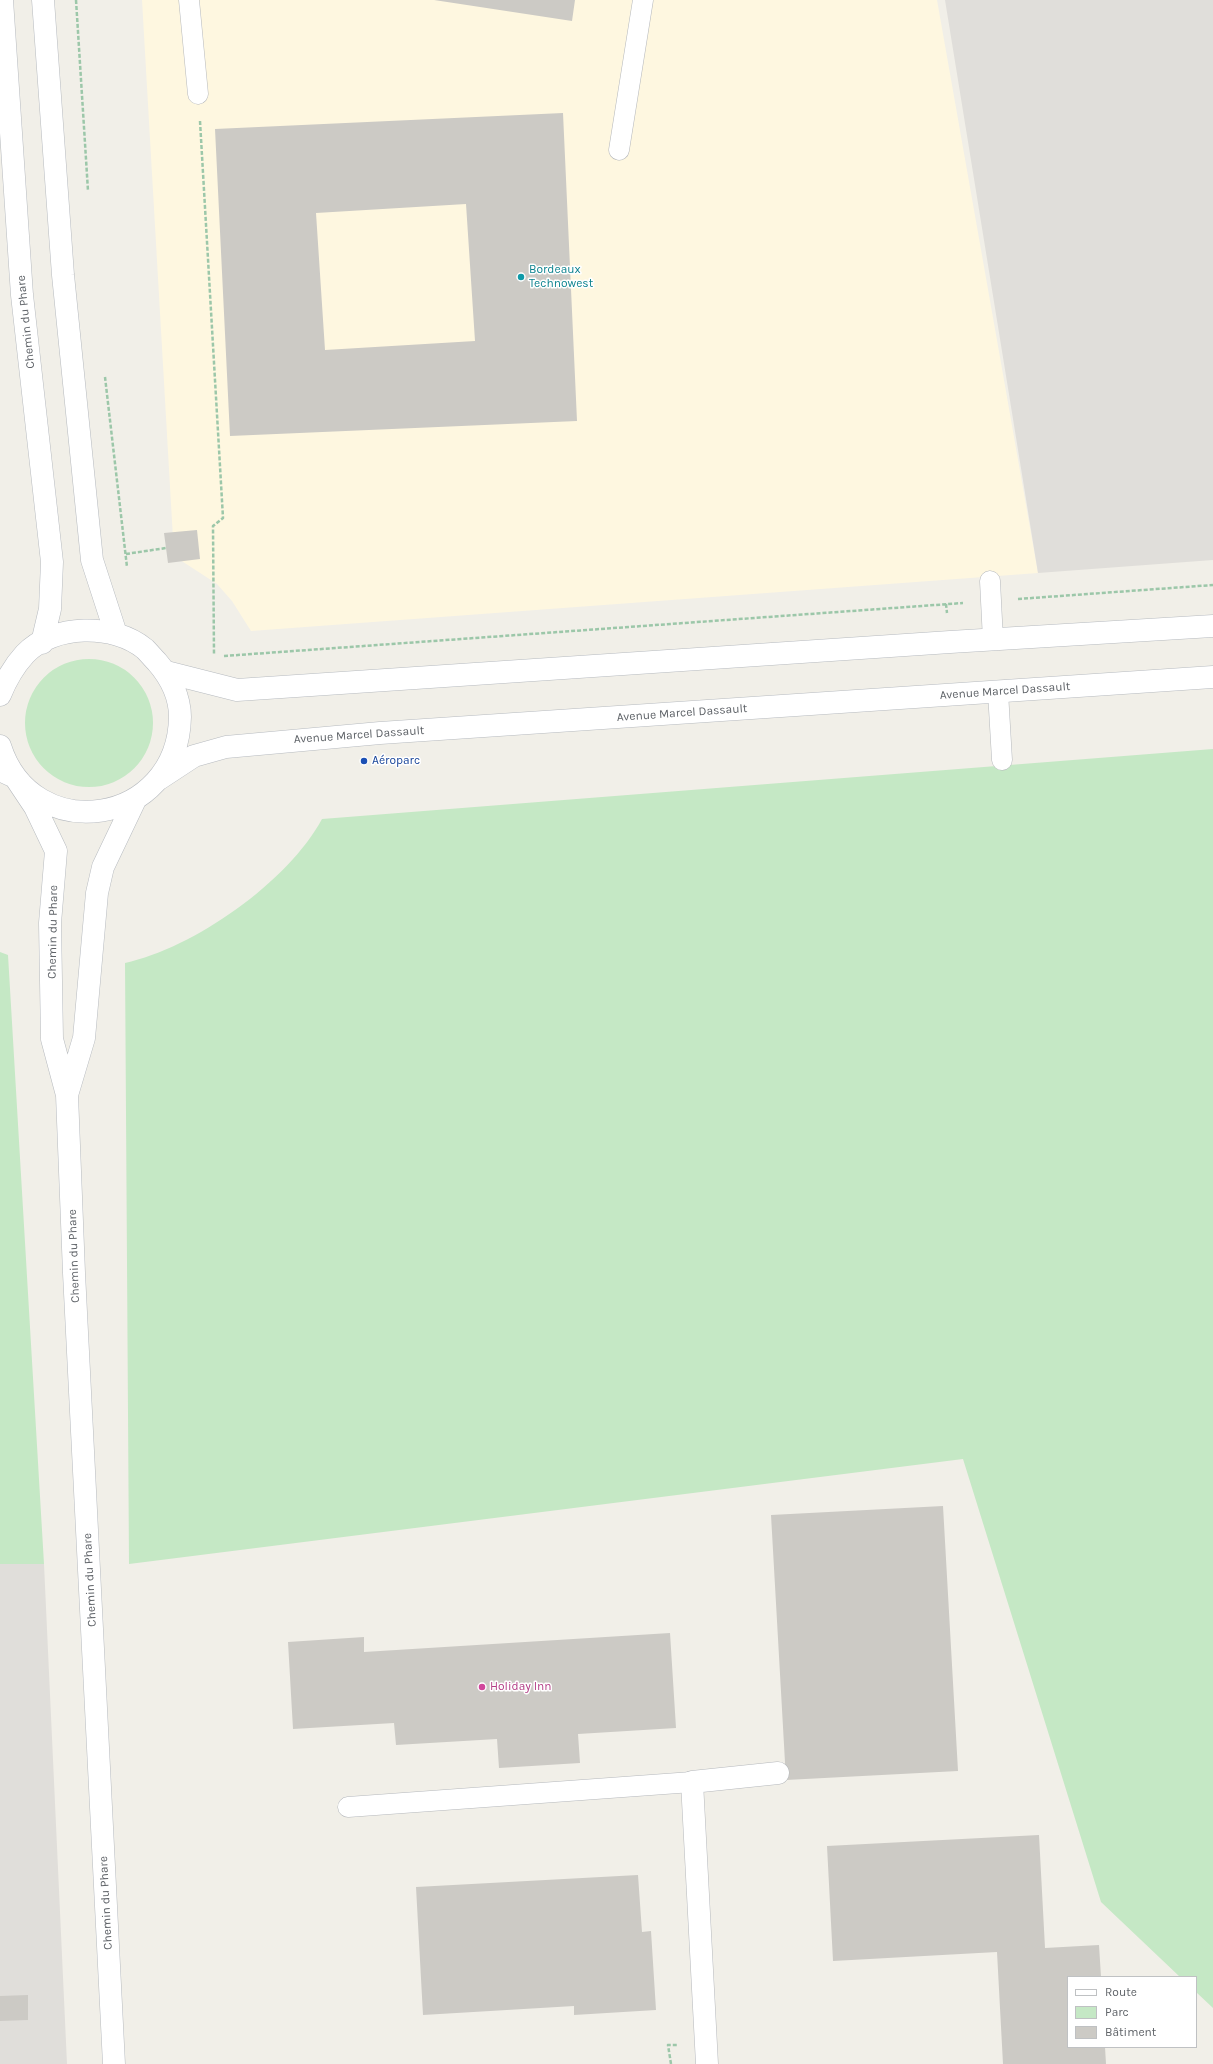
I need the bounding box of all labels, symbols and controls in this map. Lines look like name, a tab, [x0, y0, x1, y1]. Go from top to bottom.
place label: Bordeaux Technowest	[529, 263, 593, 291]
marker: Bordeaux Technowest	[516, 272, 526, 282]
street label: Chemin du Phare	[14, 275, 38, 369]
street label: Avenue Marcel Dassault	[939, 679, 1071, 703]
street label: Avenue Marcel Dassault	[616, 701, 748, 725]
street label: Avenue Marcel Dassault	[293, 723, 425, 747]
place label: Aéroparc	[372, 754, 420, 768]
marker: Aéroparc	[359, 756, 369, 766]
street label: Chemin du Phare	[45, 885, 61, 979]
street label: Chemin du Phare	[65, 1209, 83, 1303]
street label: Chemin du Phare	[80, 1533, 100, 1627]
place label: Holiday Inn	[490, 1680, 552, 1694]
marker: Holiday Inn	[477, 1682, 487, 1692]
street label: Chemin du Phare	[96, 1856, 116, 1950]
legend	[1067, 1976, 1197, 2048]
text: Route	[1105, 1985, 1137, 1999]
text: Parc	[1105, 2005, 1129, 2019]
text: Bâtiment	[1105, 2025, 1156, 2039]

